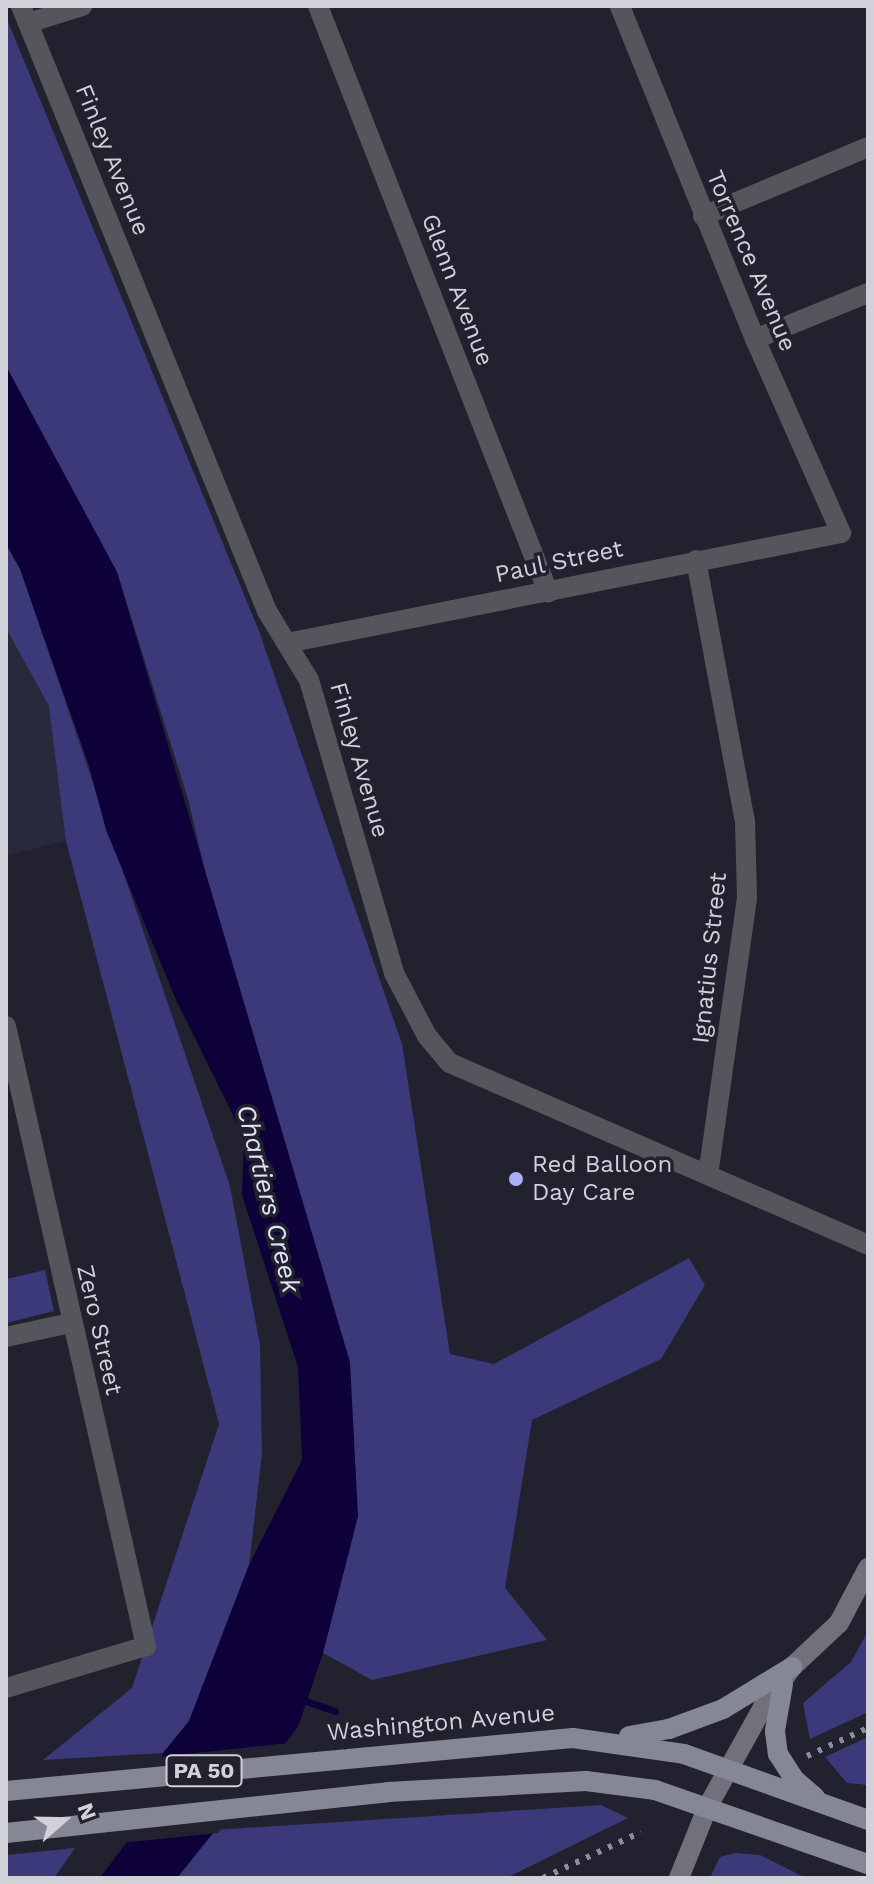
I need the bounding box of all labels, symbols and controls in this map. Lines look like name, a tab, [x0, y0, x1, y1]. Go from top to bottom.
street label: Finley Avenue	[68, 80, 156, 240]
street label: Torrence Avenue	[700, 166, 802, 356]
street label: Glenn Avenue	[415, 210, 499, 370]
street label: Paul Street	[492, 534, 626, 590]
street label: Finley Avenue	[323, 678, 395, 842]
street label: Ignatius Street	[687, 871, 733, 1045]
water label: Chartiers Creek	[230, 1102, 306, 1296]
place label: Red Balloon Day Care	[532, 1151, 672, 1207]
marker: Red Balloon Day Care	[507, 1170, 525, 1188]
street label: Zero Street	[70, 1262, 128, 1398]
street label: Washington Avenue	[325, 1699, 557, 1747]
road number: PA 50	[164, 1753, 244, 1789]
north arrow	[24, 1780, 104, 1860]
text: N	[72, 1800, 102, 1824]

